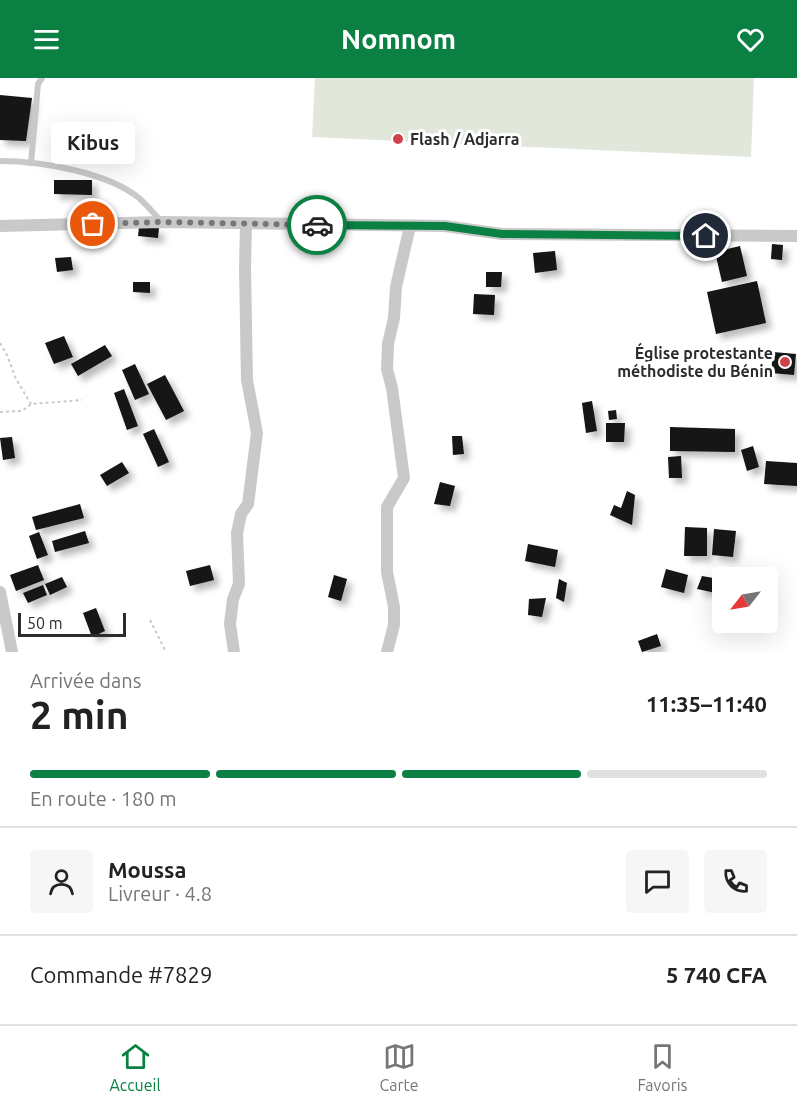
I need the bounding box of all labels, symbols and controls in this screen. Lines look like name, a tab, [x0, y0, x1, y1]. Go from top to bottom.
icon: menu	[30, 23, 63, 56]
icon: heart	[734, 23, 767, 56]
text: Nomnom	[341, 24, 456, 54]
callout: Kibus	[51, 122, 135, 164]
place label: Flash / Adjarra	[410, 130, 519, 148]
text: Kibus	[67, 131, 119, 154]
marker: Flash / Adjarra	[391, 132, 405, 146]
courier	[287, 195, 347, 255]
pin	[67, 198, 118, 249]
icon: bag	[76, 207, 109, 240]
icon: car	[301, 209, 334, 242]
pin	[680, 210, 731, 261]
icon: home	[689, 219, 722, 252]
place label: Église protestante méthodiste du Bénin	[617, 342, 773, 380]
marker: Église protestante méthodiste du Bénin	[778, 355, 792, 369]
north arrow	[712, 567, 778, 633]
map controls	[712, 567, 778, 633]
scale bar	[18, 610, 126, 638]
text: 50 m	[27, 614, 63, 632]
text: Arrivée dans	[30, 669, 141, 692]
text: 11:35–11:40	[646, 691, 767, 716]
text: 2 min	[30, 693, 129, 736]
text: En route · 180 m	[30, 787, 177, 810]
button: person	[30, 850, 93, 913]
button: chat	[626, 850, 689, 913]
button: phone	[704, 850, 767, 913]
text: Moussa	[108, 857, 186, 882]
text: Livreur · 4.8	[108, 882, 212, 905]
text: Commande #7829	[30, 962, 212, 987]
text: 5 740 CFA	[666, 962, 767, 987]
tab: Accueil	[109, 1040, 161, 1094]
tab: Carte	[379, 1040, 419, 1094]
tab: Favoris	[638, 1040, 688, 1094]

